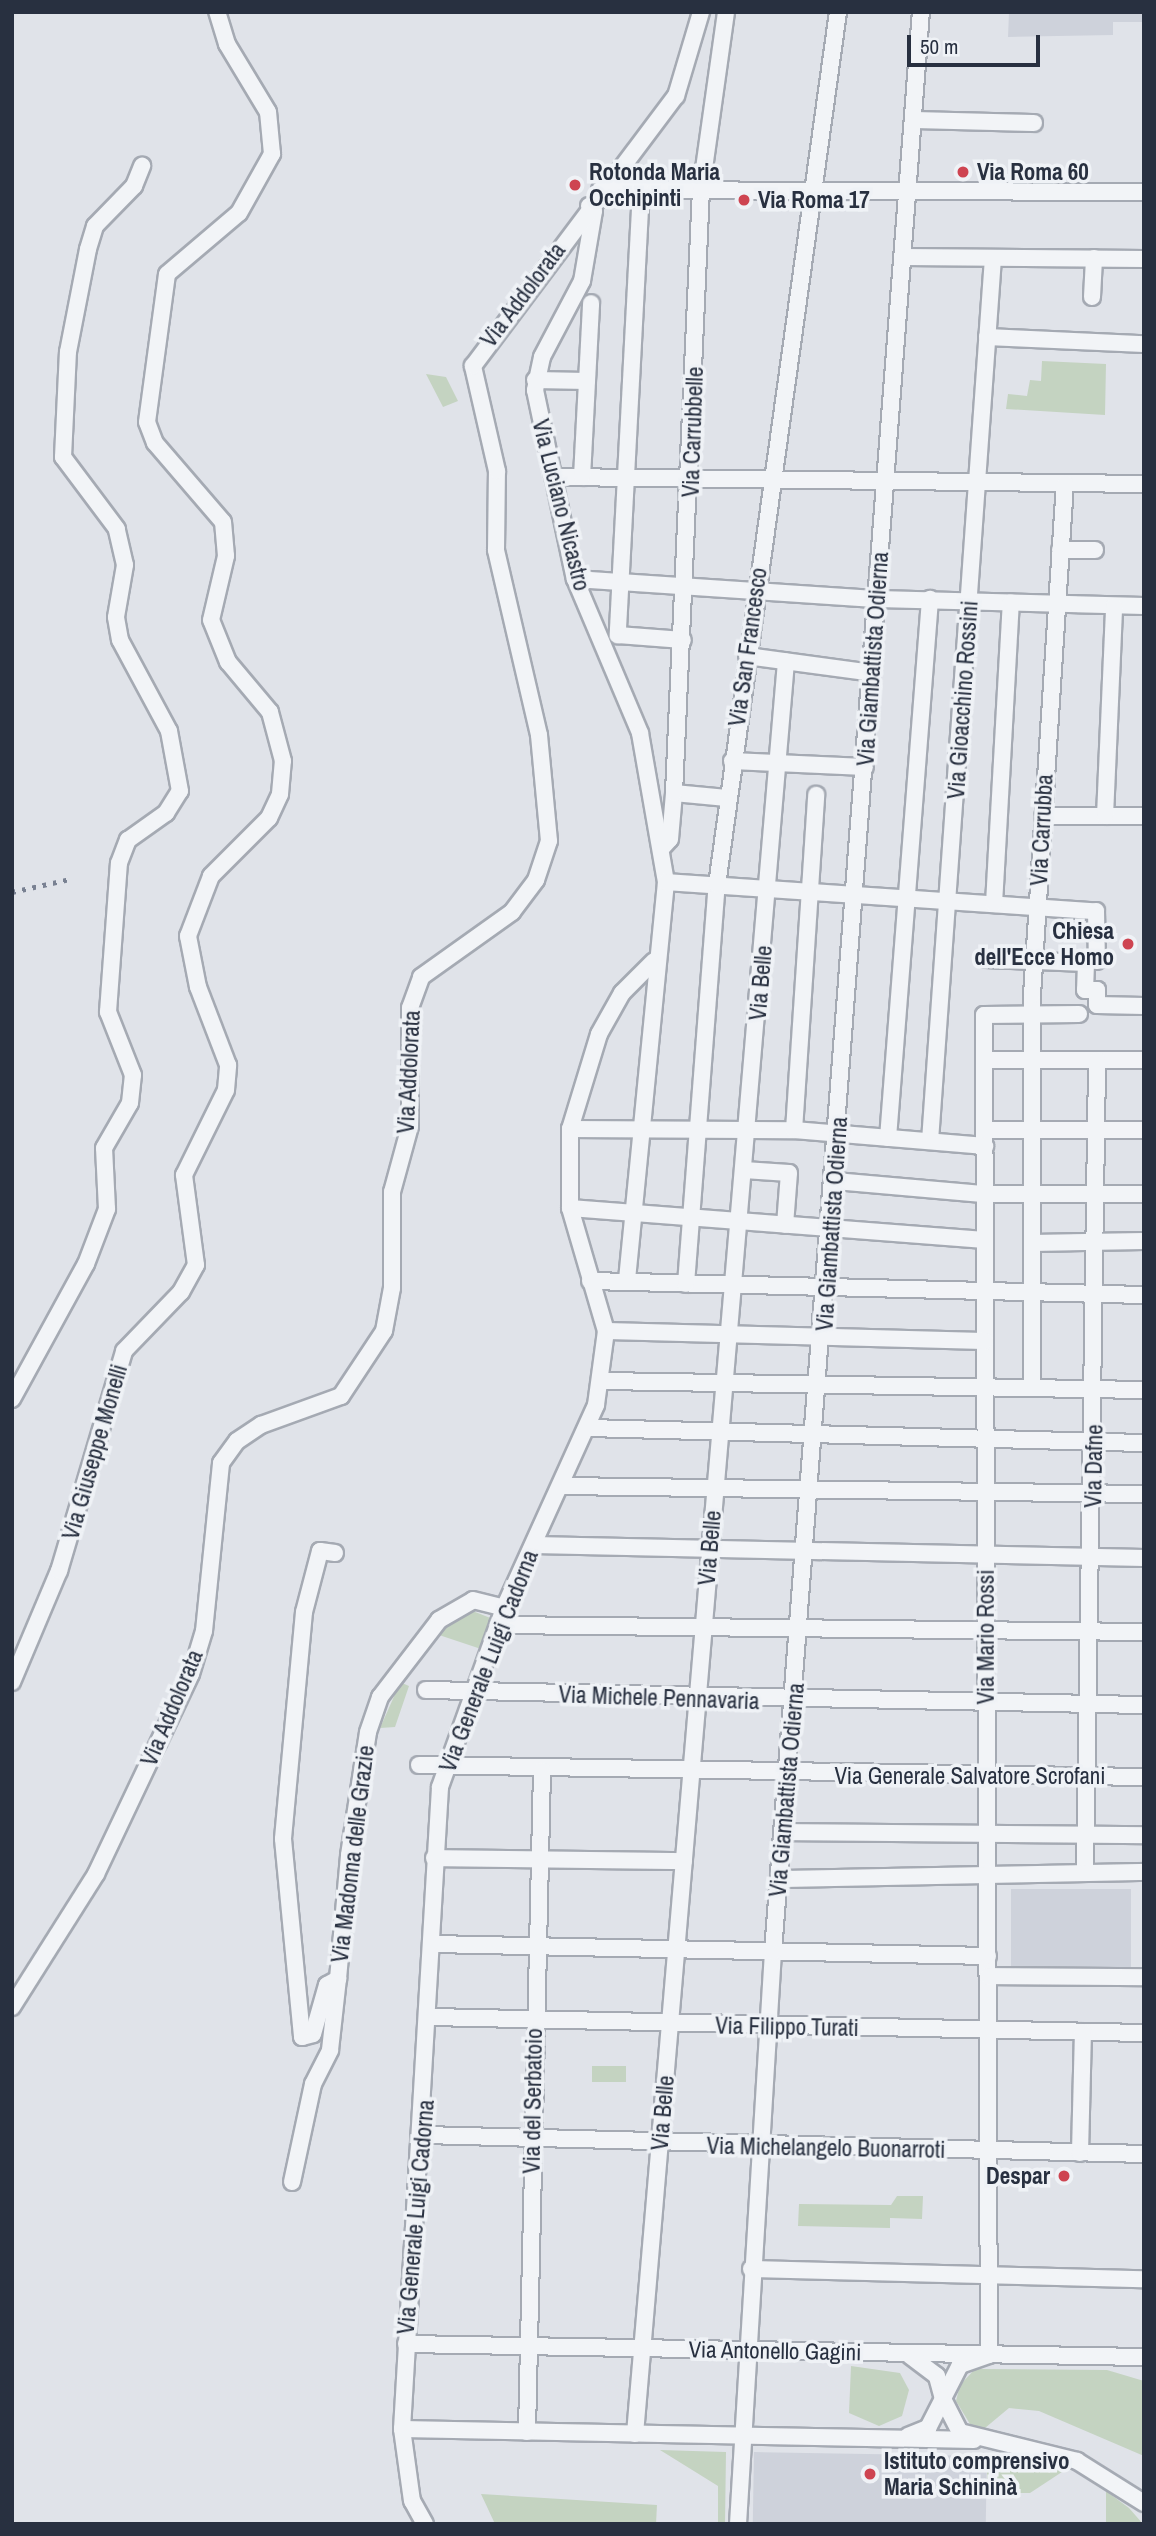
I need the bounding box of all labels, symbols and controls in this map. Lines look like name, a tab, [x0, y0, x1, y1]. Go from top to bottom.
scale bar	[911, 21, 1044, 65]
text: 50 m	[920, 32, 958, 61]
place label: Rotonda Maria Occhipinti	[589, 158, 720, 212]
place label: Via Roma 60	[977, 158, 1089, 186]
marker: Via Roma 60	[955, 164, 971, 180]
marker: Rotonda Maria Occhipinti	[567, 177, 583, 193]
place label: Via Roma 17	[758, 186, 870, 214]
marker: Via Roma 17	[736, 192, 752, 208]
street label: Via Addolorata	[475, 237, 571, 353]
street label: Via Carrubbelle	[677, 366, 709, 498]
street label: Via Luciano Nicastro	[526, 416, 596, 594]
street label: Via Giambattista Odierna	[852, 551, 894, 767]
street label: Via San Francesco	[723, 566, 773, 728]
street label: Via Gioacchino Rossini	[942, 600, 984, 800]
street label: Via Carrubba	[1025, 773, 1059, 887]
place label: Chiesa dell'Ecce Homo	[974, 917, 1114, 971]
marker: Chiesa dell'Ecce Homo	[1120, 936, 1136, 952]
street label: Via Belle	[744, 944, 778, 1022]
street label: Via Addolorata	[392, 1009, 426, 1135]
street label: Via Giambattista Odierna	[811, 1116, 853, 1332]
street label: Via Giuseppe Monelli	[57, 1361, 133, 1543]
street label: Via Dafne	[1079, 1424, 1109, 1508]
street label: Via Belle	[693, 1509, 727, 1587]
street label: Via Generale Luigi Cadorna	[434, 1546, 544, 1776]
street label: Via Mario Rossi	[972, 1570, 1000, 1704]
street label: Via Addolorata	[135, 1645, 209, 1771]
street label: Via Michele Pennavaria	[558, 1681, 760, 1715]
street label: Via Giambattista Odierna	[764, 1682, 810, 1898]
street label: Via Madonna delle Grazie	[326, 1744, 380, 1964]
street label: Via Generale Salvatore Scrofani	[834, 1762, 1106, 1790]
street label: Via Filippo Turati	[715, 2012, 859, 2042]
street label: Via del Serbatoio	[518, 2028, 548, 2174]
street label: Via Belle	[646, 2074, 680, 2152]
street label: Via Generale Luigi Cadorna	[392, 2098, 440, 2336]
street label: Via Michelangelo Buonarroti	[706, 2132, 946, 2164]
place label: Despar	[986, 2162, 1050, 2190]
marker: Despar	[1056, 2168, 1072, 2184]
street label: Via Antonello Gagini	[688, 2336, 862, 2366]
place label: Istituto comprensivo Maria Schininà	[884, 2447, 1069, 2501]
marker: Istituto comprensivo Maria Schininà	[862, 2466, 878, 2482]

